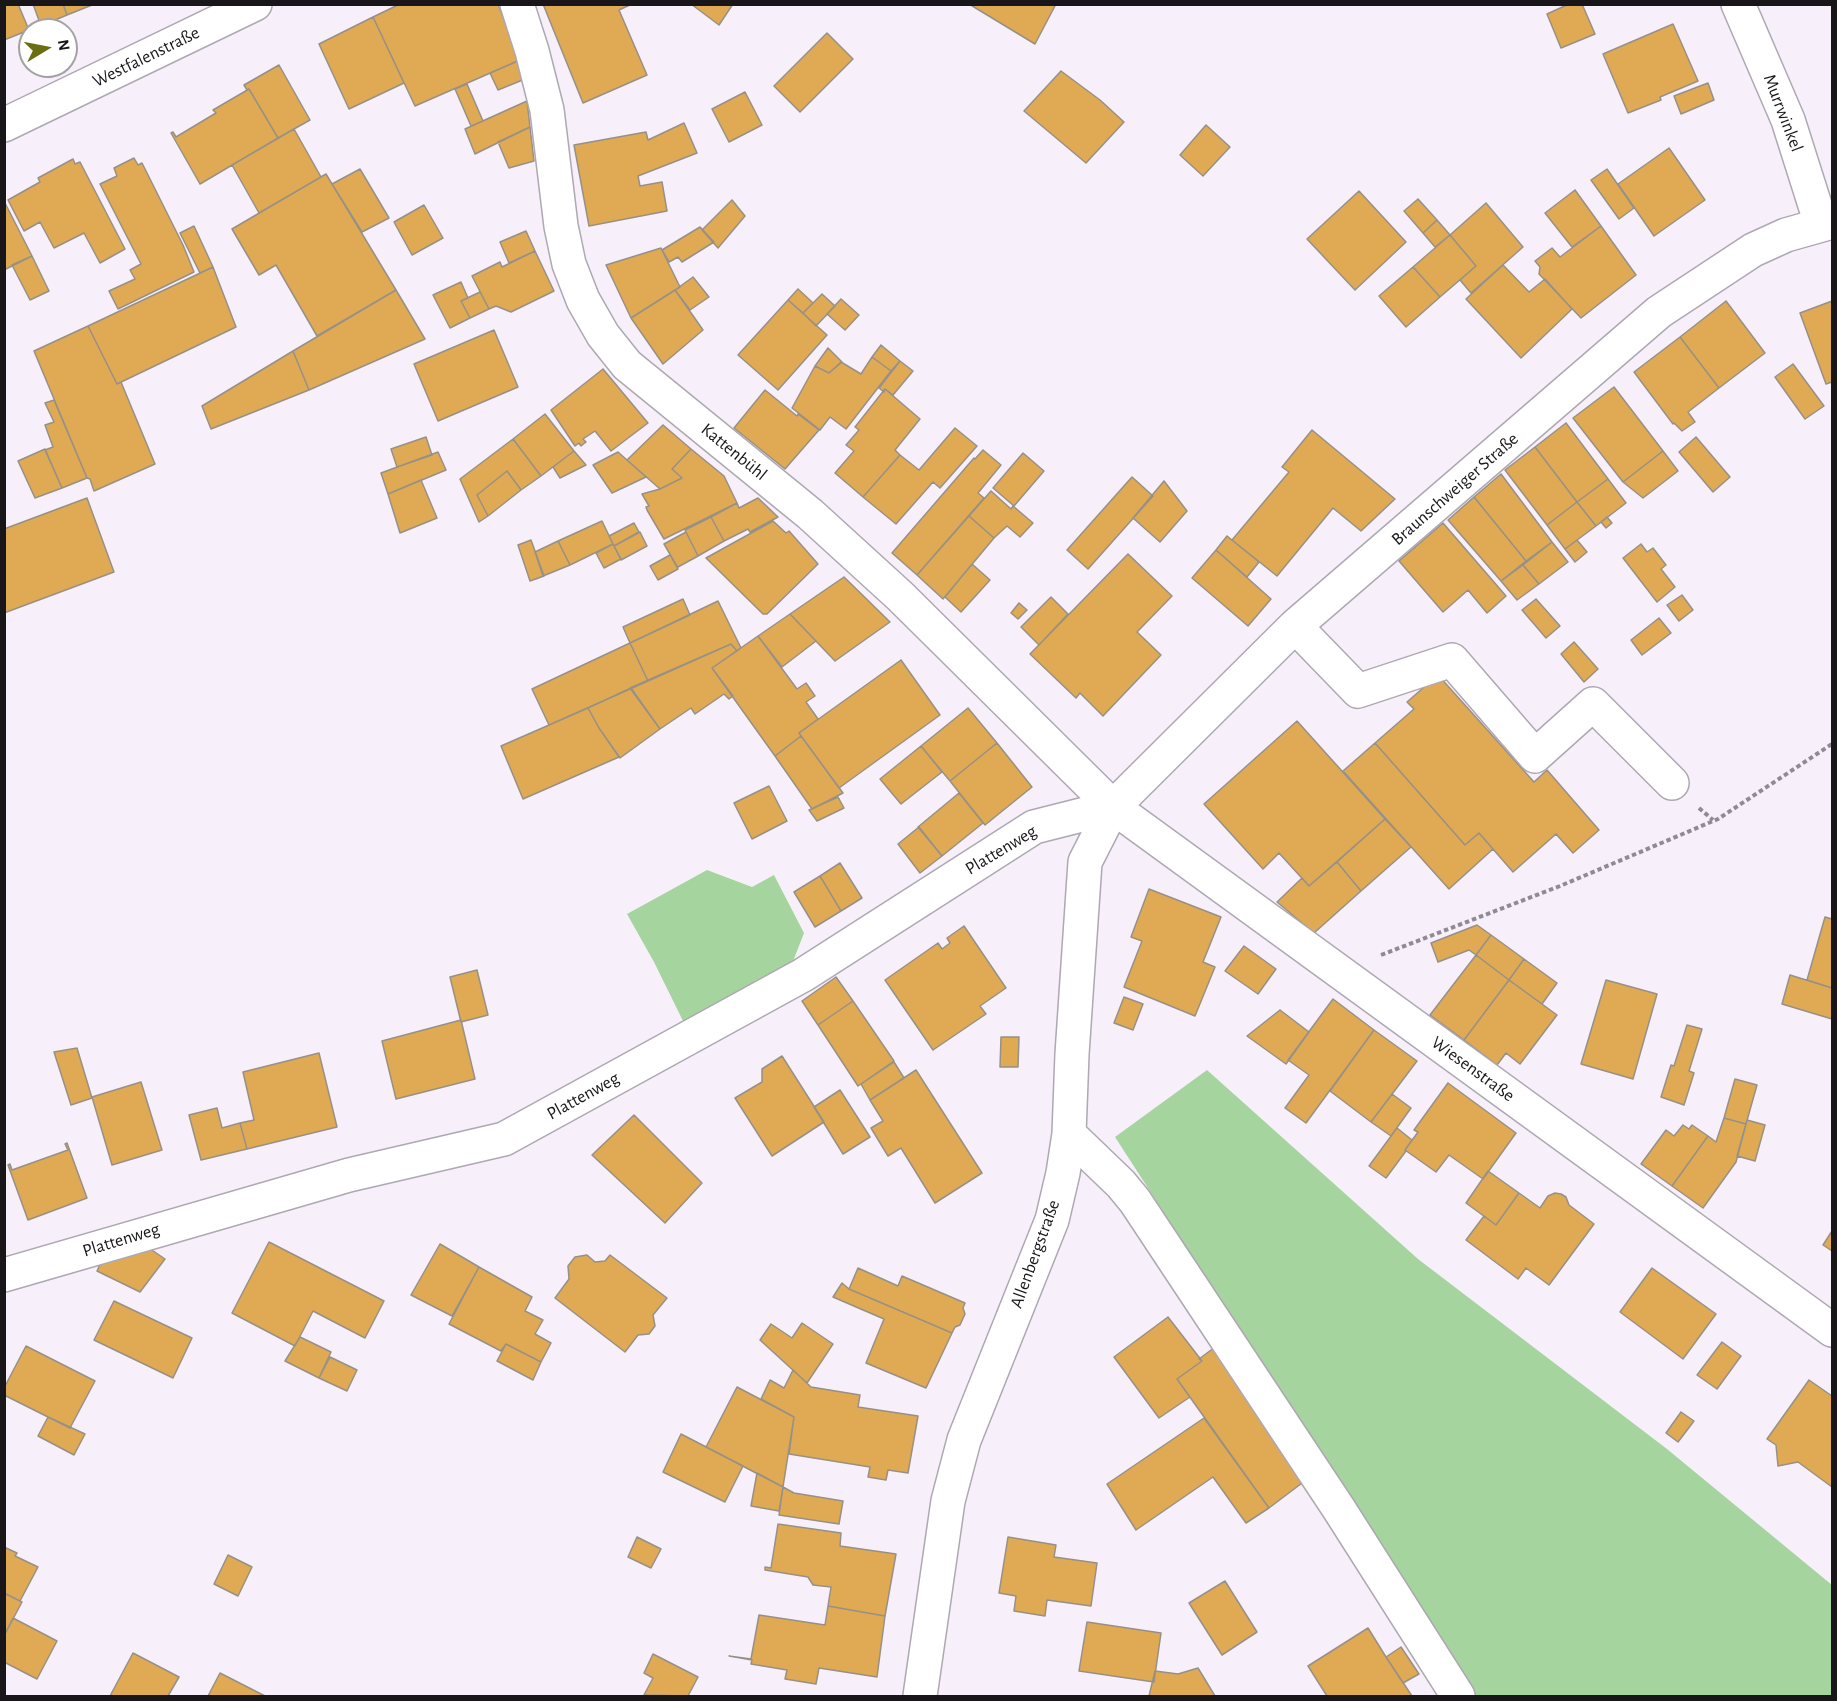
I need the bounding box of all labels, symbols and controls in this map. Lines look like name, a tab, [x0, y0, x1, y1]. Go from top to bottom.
north arrow	[18, 18, 78, 78]
street label: Westfalenstraße	[89, 22, 203, 92]
text: N	[55, 38, 73, 52]
street label: Murrwinkel	[1758, 71, 1808, 155]
street label: Kattenbühl	[696, 419, 772, 485]
street label: Braunschweiger Straße	[1387, 428, 1523, 550]
street label: Plattenweg	[961, 820, 1041, 880]
street label: Wiesenstraße	[1427, 1032, 1519, 1106]
street label: Plattenweg	[543, 1067, 623, 1125]
street label: Allenbergstraße	[1005, 1197, 1065, 1311]
street label: Plattenweg	[80, 1218, 162, 1262]

